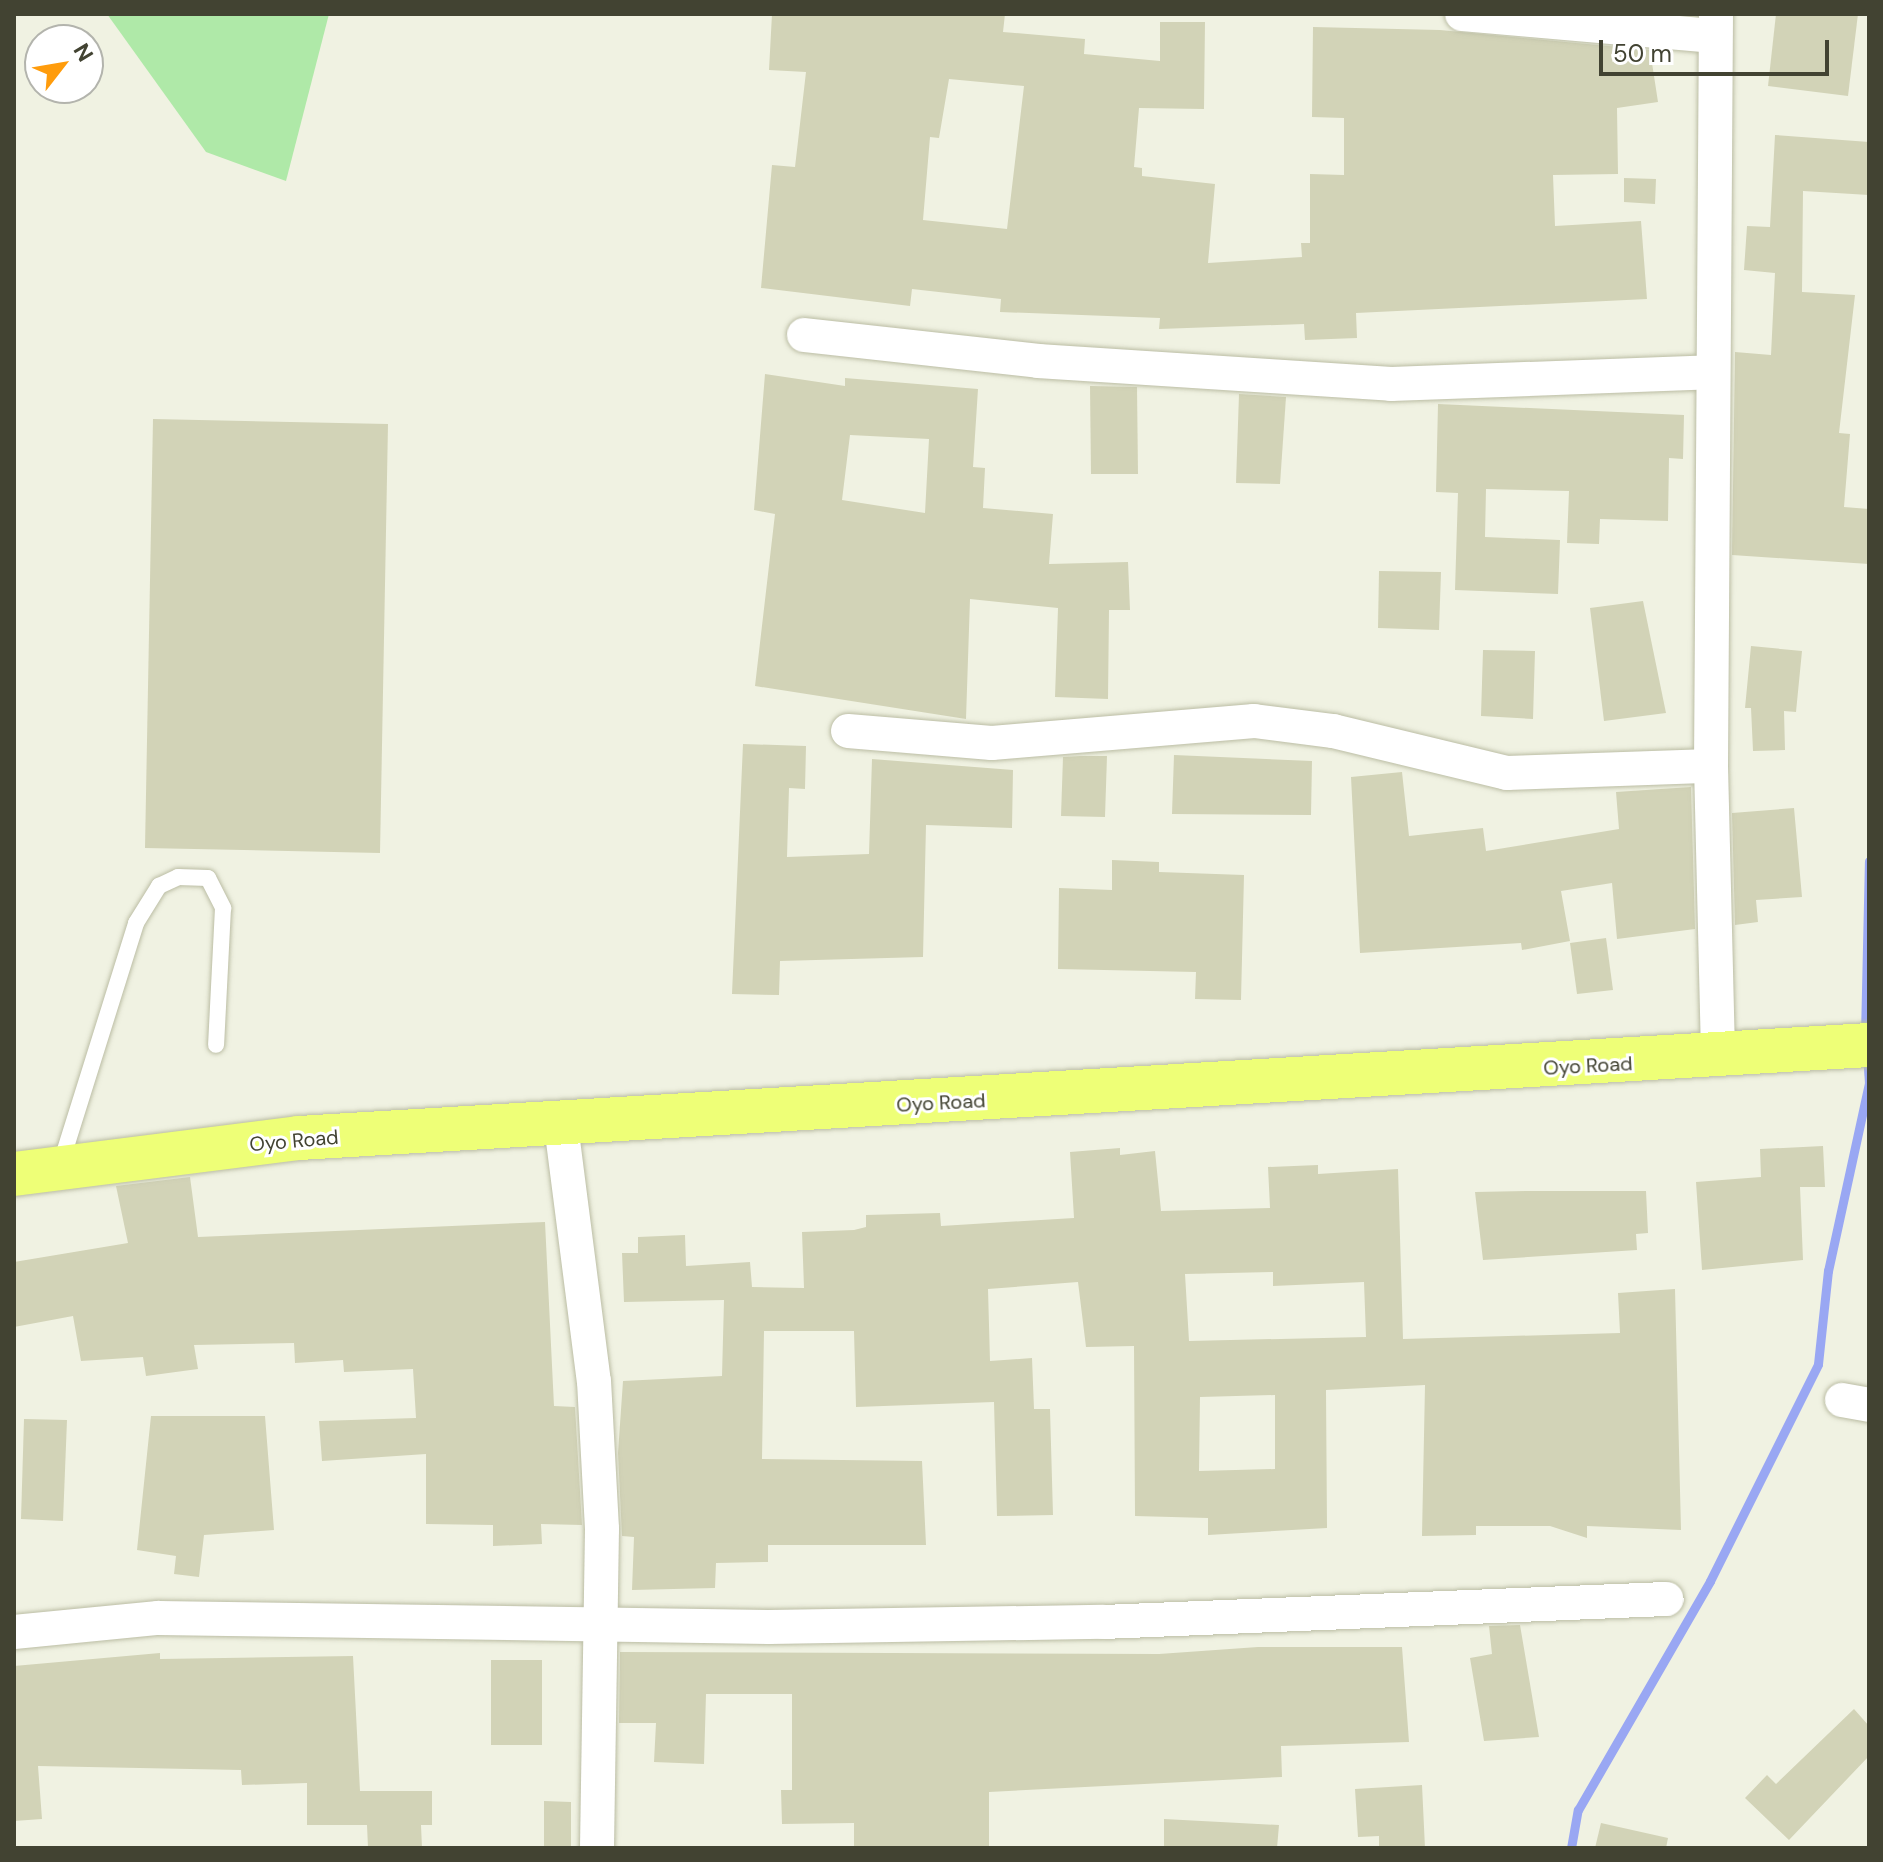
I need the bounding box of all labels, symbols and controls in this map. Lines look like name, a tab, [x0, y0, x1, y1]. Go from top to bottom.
north arrow	[24, 24, 104, 104]
scale bar	[1603, 24, 1833, 74]
text: N	[67, 38, 100, 67]
text: 50 m	[1613, 38, 1672, 69]
street label: Oyo Road	[1543, 1052, 1633, 1080]
street label: Oyo Road	[896, 1089, 986, 1117]
street label: Oyo Road	[248, 1125, 340, 1157]

